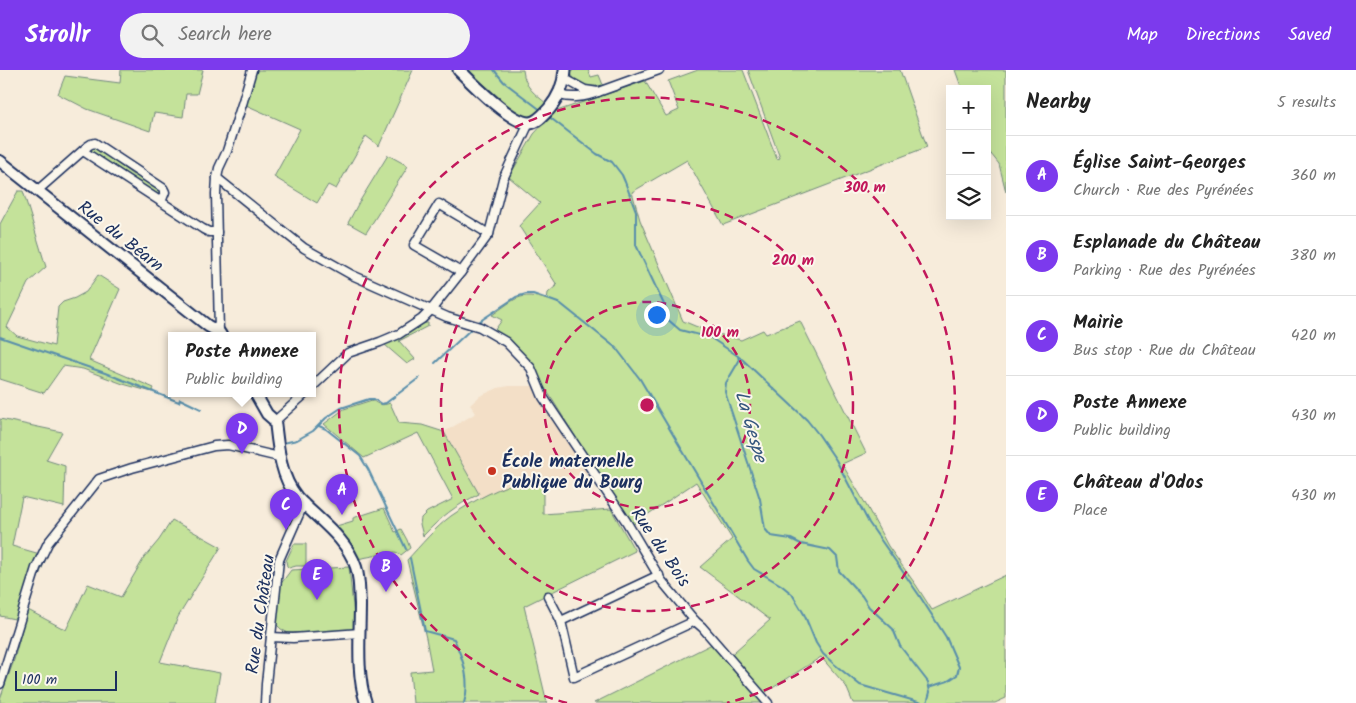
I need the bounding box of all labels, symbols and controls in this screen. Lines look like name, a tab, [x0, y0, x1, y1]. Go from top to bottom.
search box	[120, 13, 470, 58]
text: Strollr	[25, 16, 90, 55]
text: Search here	[178, 20, 272, 50]
icon: search	[138, 21, 166, 49]
text: Map	[1126, 21, 1158, 50]
text: Directions	[1186, 21, 1260, 50]
text: Saved	[1288, 21, 1331, 50]
map controls	[946, 85, 991, 220]
button: +	[946, 85, 991, 130]
text: Nearby	[1026, 86, 1091, 119]
text: 5 results	[1277, 90, 1336, 115]
button: −	[946, 130, 991, 175]
text: Église Saint-Georges	[1073, 148, 1246, 178]
text: A	[1037, 163, 1047, 188]
text: 360 m	[1291, 163, 1336, 188]
button: layers	[946, 175, 991, 220]
text: 300 m	[843, 176, 886, 200]
text: Church · Rue des Pyrénées	[1073, 178, 1254, 203]
street label: Rue du Béarn	[71, 194, 169, 280]
text: Esplanade du Château	[1073, 228, 1260, 258]
text: B	[1037, 243, 1047, 268]
text: 380 m	[1290, 243, 1336, 268]
text: 200 m	[772, 249, 814, 273]
text: Parking · Rue des Pyrénées	[1073, 258, 1256, 283]
your location	[644, 302, 670, 328]
text: Mairie	[1073, 308, 1123, 338]
text: 100 m	[701, 321, 739, 345]
text: C	[1037, 323, 1047, 348]
text: 420 m	[1291, 323, 1336, 348]
popup	[168, 332, 316, 397]
text: Poste Annexe	[185, 337, 299, 367]
text: Bus stop · Rue du Château	[1073, 338, 1256, 363]
text: Public building	[185, 367, 283, 392]
water label: La Gespe	[726, 387, 775, 468]
text: Poste Annexe	[1073, 388, 1187, 418]
centre of rings	[638, 396, 656, 414]
text: D	[1037, 403, 1047, 428]
text: 430 m	[1291, 403, 1336, 428]
pin: D	[226, 413, 258, 454]
text: Public building	[1073, 418, 1171, 443]
place label: École maternelle Publique du Bourg	[502, 448, 643, 498]
marker: École maternelle Publique du Bourg	[486, 465, 498, 477]
text: Château d'Odos	[1073, 468, 1203, 498]
pin: A	[326, 474, 358, 515]
text: E	[1038, 483, 1046, 508]
text: 430 m	[1291, 483, 1336, 508]
pin: C	[270, 489, 302, 530]
text: Place	[1073, 498, 1107, 523]
street label: Rue du Bois	[622, 502, 697, 594]
pin: B	[370, 551, 402, 592]
street label: Rue du Château	[239, 552, 284, 676]
pin: E	[301, 559, 333, 600]
scale bar	[15, 668, 118, 691]
text: 100 m	[22, 669, 57, 691]

